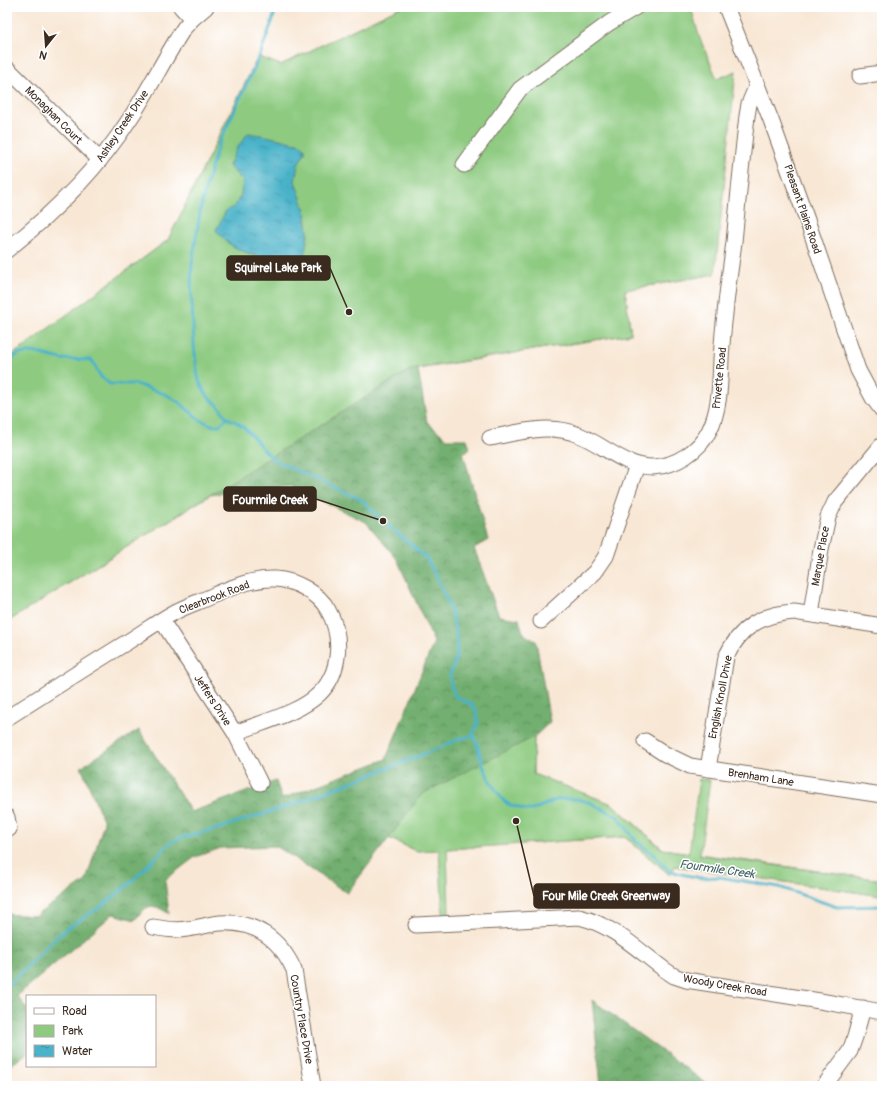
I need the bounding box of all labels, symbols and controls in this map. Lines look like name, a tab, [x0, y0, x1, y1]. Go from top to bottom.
north arrow	[26, 26, 66, 66]
text: N	[37, 48, 49, 62]
street label: Monaghan Court	[22, 84, 85, 147]
street label: Ashley Creek Drive	[94, 87, 152, 165]
street label: Pleasant Plains Road	[781, 163, 824, 256]
callout: Squirrel Lake Park	[227, 256, 330, 280]
text: Squirrel Lake Park	[234, 261, 323, 276]
street label: Privette Road	[710, 347, 729, 410]
callout: Fourmile Creek	[224, 487, 316, 511]
text: Fourmile Creek	[232, 493, 309, 508]
street label: Marque Place	[809, 525, 832, 587]
street label: Clearbrook Road	[177, 578, 251, 617]
street label: English Knoll Drive	[706, 654, 735, 740]
street label: Jeffers Drive	[191, 672, 234, 729]
street label: Brenham Lane	[727, 766, 795, 789]
water label: Fourmile Creek	[678, 857, 757, 882]
callout: Four Mile Creek Greenway	[534, 884, 679, 908]
text: Four Mile Creek Greenway	[542, 889, 671, 904]
street label: Woody Creek Road	[682, 972, 768, 999]
street label: Country Place Drive	[287, 973, 316, 1065]
legend	[26, 995, 156, 1067]
text: Road	[62, 1004, 87, 1019]
text: Park	[62, 1024, 83, 1039]
text: Water	[62, 1044, 93, 1059]

